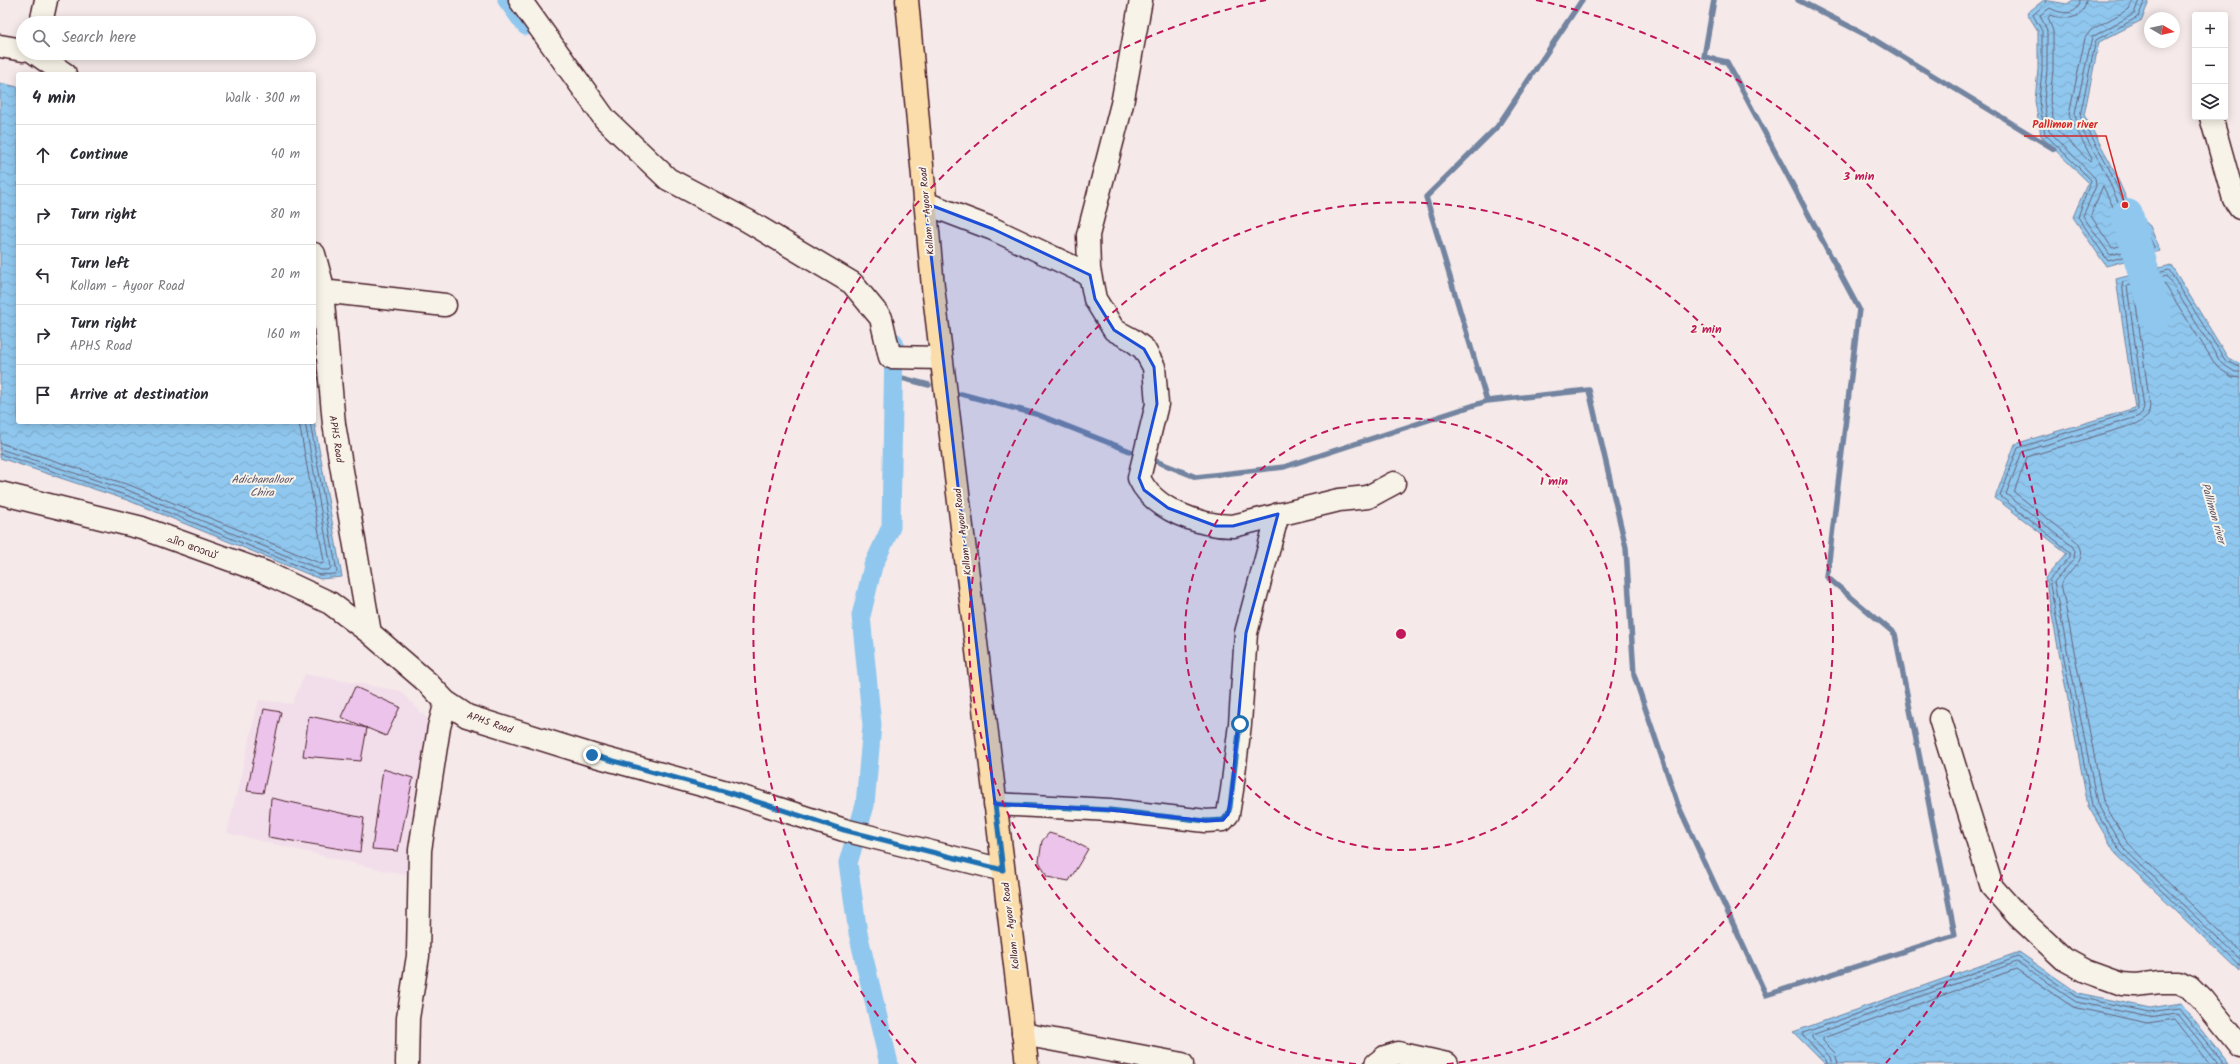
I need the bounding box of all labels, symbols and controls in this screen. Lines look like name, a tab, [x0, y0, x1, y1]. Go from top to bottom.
north arrow	[2144, 12, 2180, 48]
map controls	[2192, 12, 2228, 120]
button: +	[2192, 12, 2228, 48]
search box	[16, 16, 316, 60]
text: Search here	[62, 26, 136, 50]
icon: search	[30, 27, 52, 49]
button: −	[2192, 48, 2228, 84]
button: layers	[2192, 84, 2228, 120]
text: 4 min	[32, 85, 76, 112]
text: Walk · 300 m	[225, 88, 300, 109]
callout: Pallimon river	[2024, 113, 2106, 136]
text: Pallimon river	[2032, 116, 2099, 134]
text: Continue	[70, 143, 128, 167]
icon: ahead	[32, 144, 54, 166]
text: 40 m	[271, 144, 300, 165]
street label: Kollam - Ayoor Road	[915, 165, 939, 255]
text: 3 min	[1843, 167, 1875, 186]
text: Turn right	[70, 203, 137, 227]
icon: right	[32, 204, 54, 226]
text: 80 m	[270, 204, 300, 225]
text: Turn left	[70, 252, 130, 276]
icon: left	[32, 264, 54, 286]
text: 20 m	[270, 264, 300, 285]
text: Kollam - Ayoor Road	[70, 276, 184, 297]
text: Turn right	[70, 312, 137, 336]
text: 2 min	[1690, 320, 1722, 339]
icon: right	[32, 324, 54, 346]
text: 160 m	[267, 324, 300, 345]
text: APHS Road	[70, 336, 132, 357]
text: Arrive at destination	[70, 383, 209, 407]
icon: arrive	[32, 384, 54, 406]
street label: APHS Road	[324, 414, 348, 465]
water label: Adichanalloor Chira	[232, 471, 295, 502]
text: 1 min	[1540, 472, 1568, 491]
water label: Pallimon river	[2196, 481, 2231, 548]
street label: Kollam - Ayoor Road	[950, 486, 976, 576]
street label: ചിറ റോഡ്	[164, 530, 220, 564]
centre of rings	[1394, 627, 1408, 641]
street label: APHS Road	[465, 708, 516, 739]
route start	[1231, 715, 1249, 733]
route end	[583, 746, 601, 764]
street label: Kollam - Ayoor Road	[998, 880, 1024, 970]

